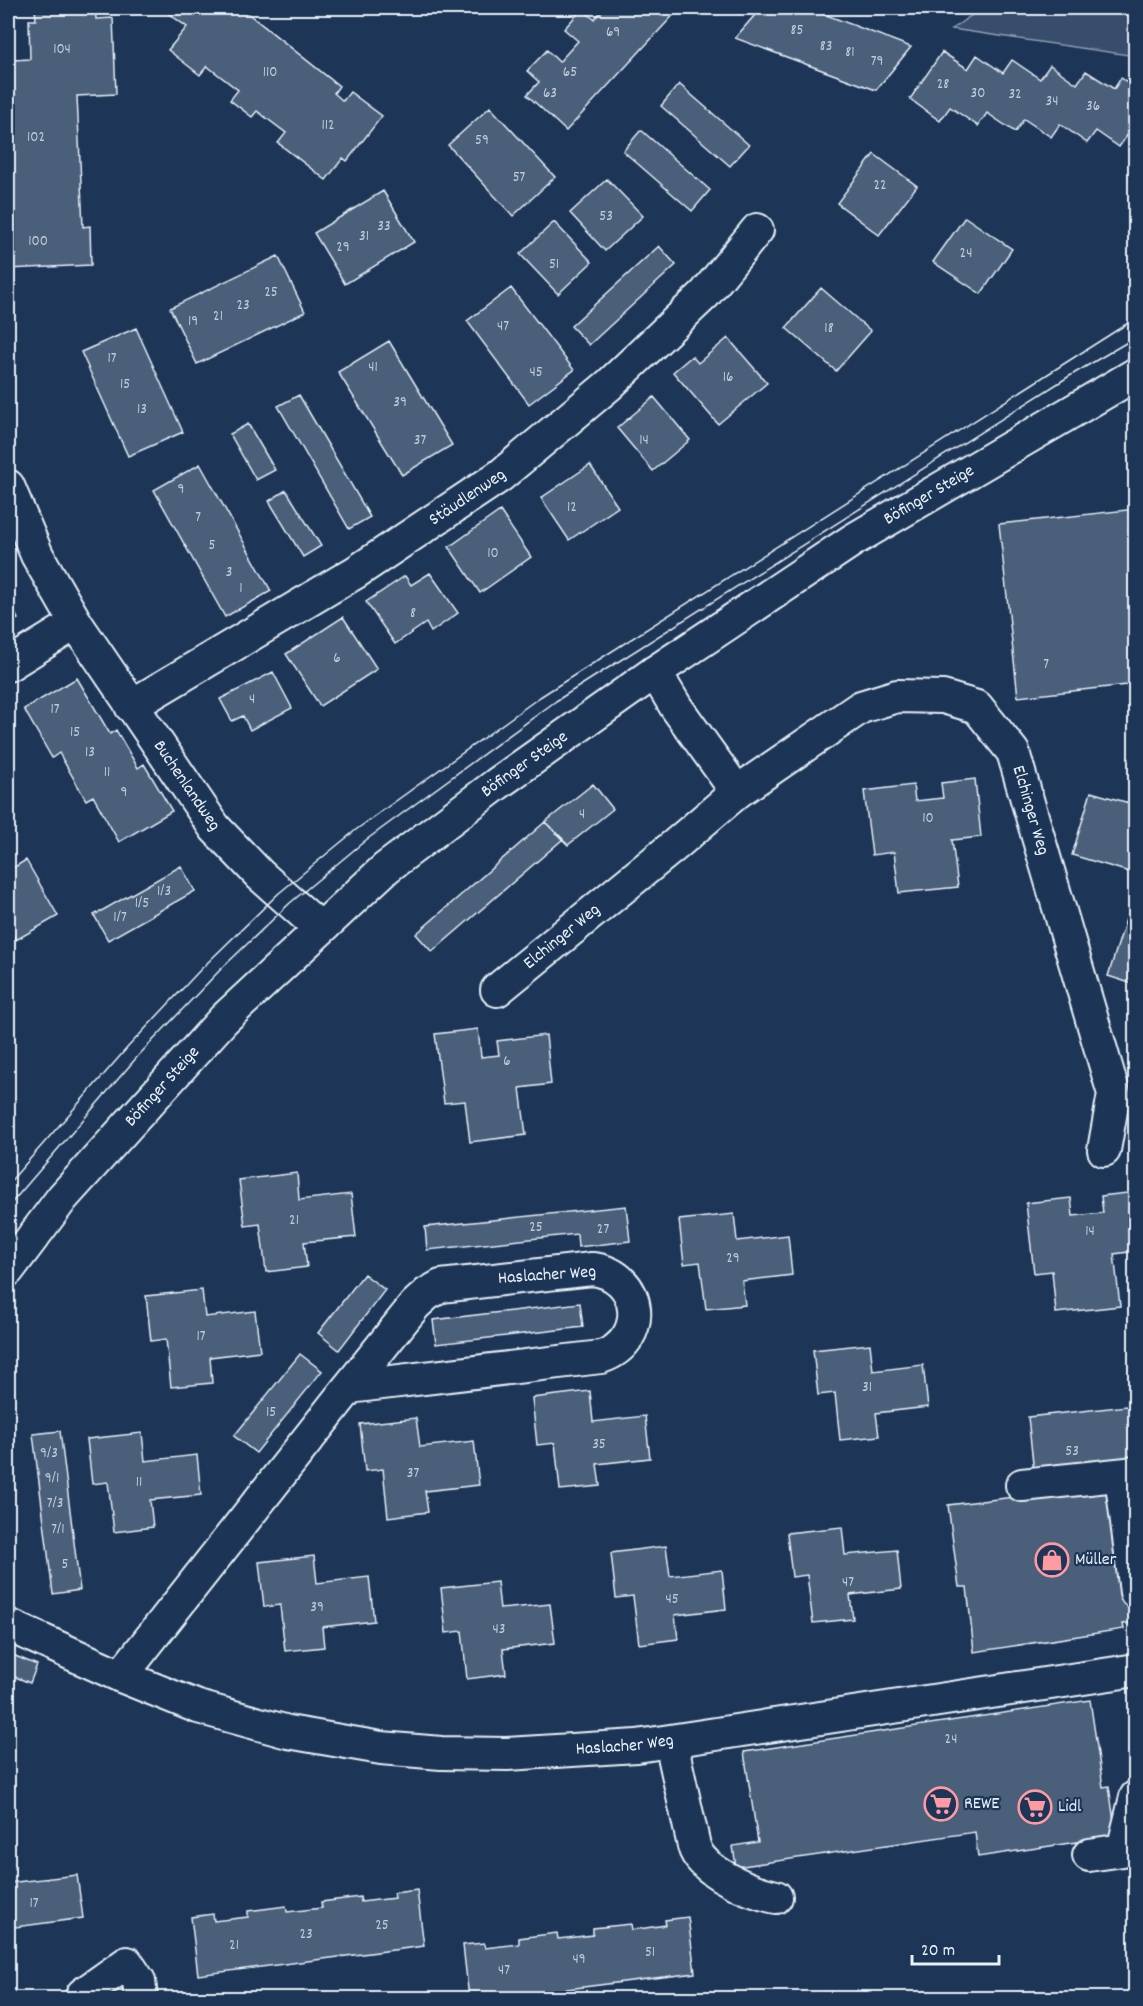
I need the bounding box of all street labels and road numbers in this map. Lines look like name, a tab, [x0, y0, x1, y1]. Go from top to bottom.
street label: Böfinger Steige	[879, 459, 979, 532]
street label: Stäudlenweg	[424, 463, 512, 532]
street label: Böfinger Steige	[476, 725, 573, 804]
street label: Buchenlandweg	[147, 735, 226, 836]
street label: Elchinger Weg	[1005, 763, 1055, 858]
street label: Elchinger Weg	[518, 898, 606, 976]
street label: Böfinger Steige	[119, 1041, 206, 1133]
street label: Haslacher Weg	[497, 1260, 597, 1292]
street label: Haslacher Weg	[575, 1728, 676, 1762]

